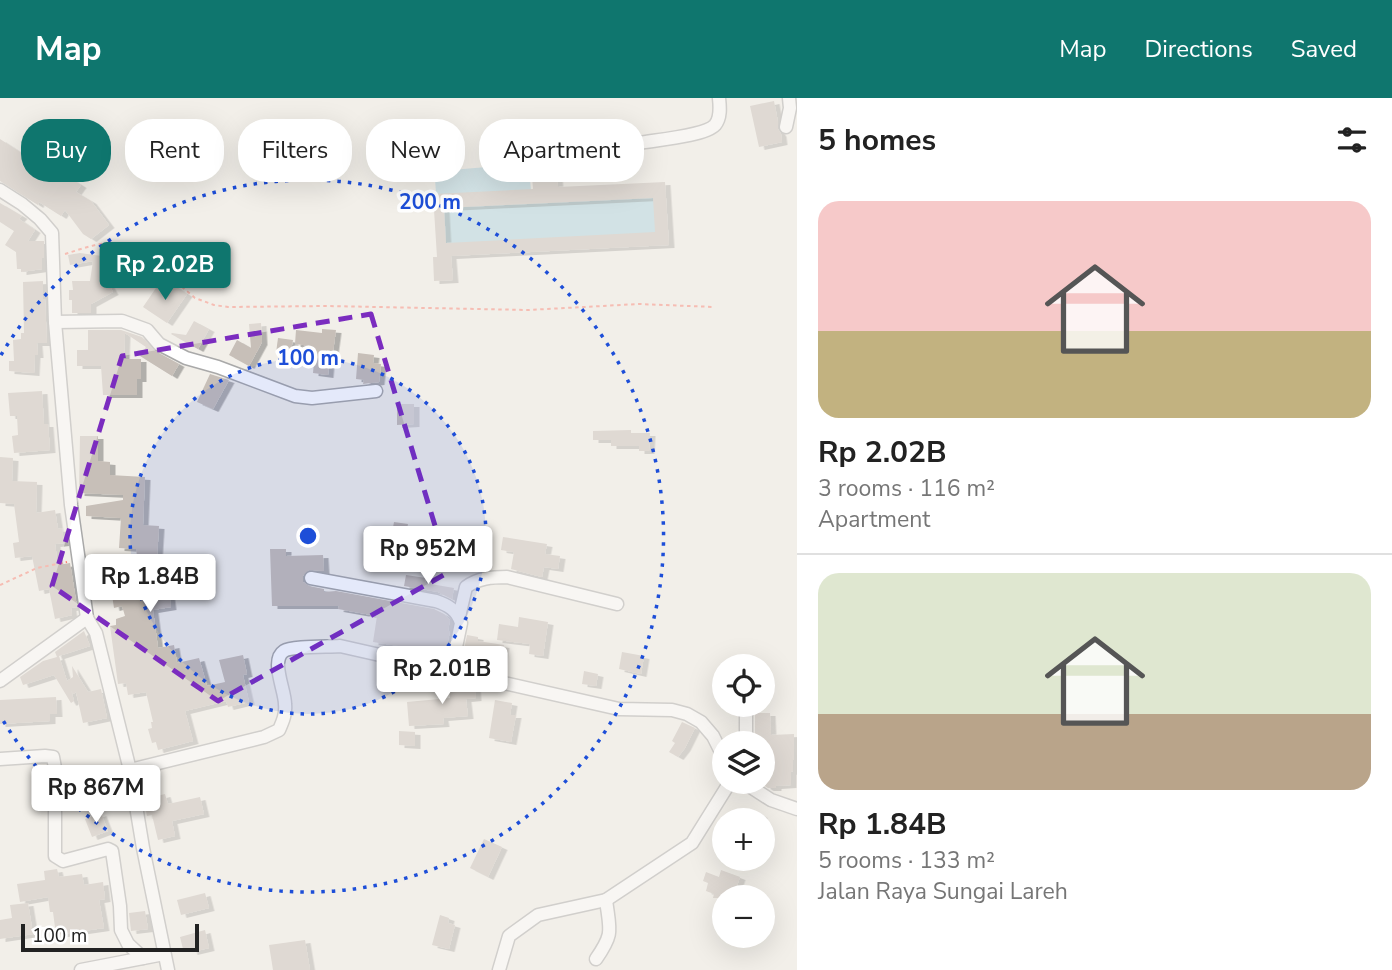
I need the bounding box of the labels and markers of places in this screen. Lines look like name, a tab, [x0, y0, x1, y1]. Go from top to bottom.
pin: Rp 2.02B	[93, 242, 237, 302]
centre of rings	[296, 524, 320, 548]
pin: Rp 952M	[363, 526, 493, 586]
pin: Rp 1.84B	[78, 554, 222, 614]
pin: Rp 2.01B	[370, 646, 514, 706]
pin: Rp 867M	[31, 766, 161, 825]

